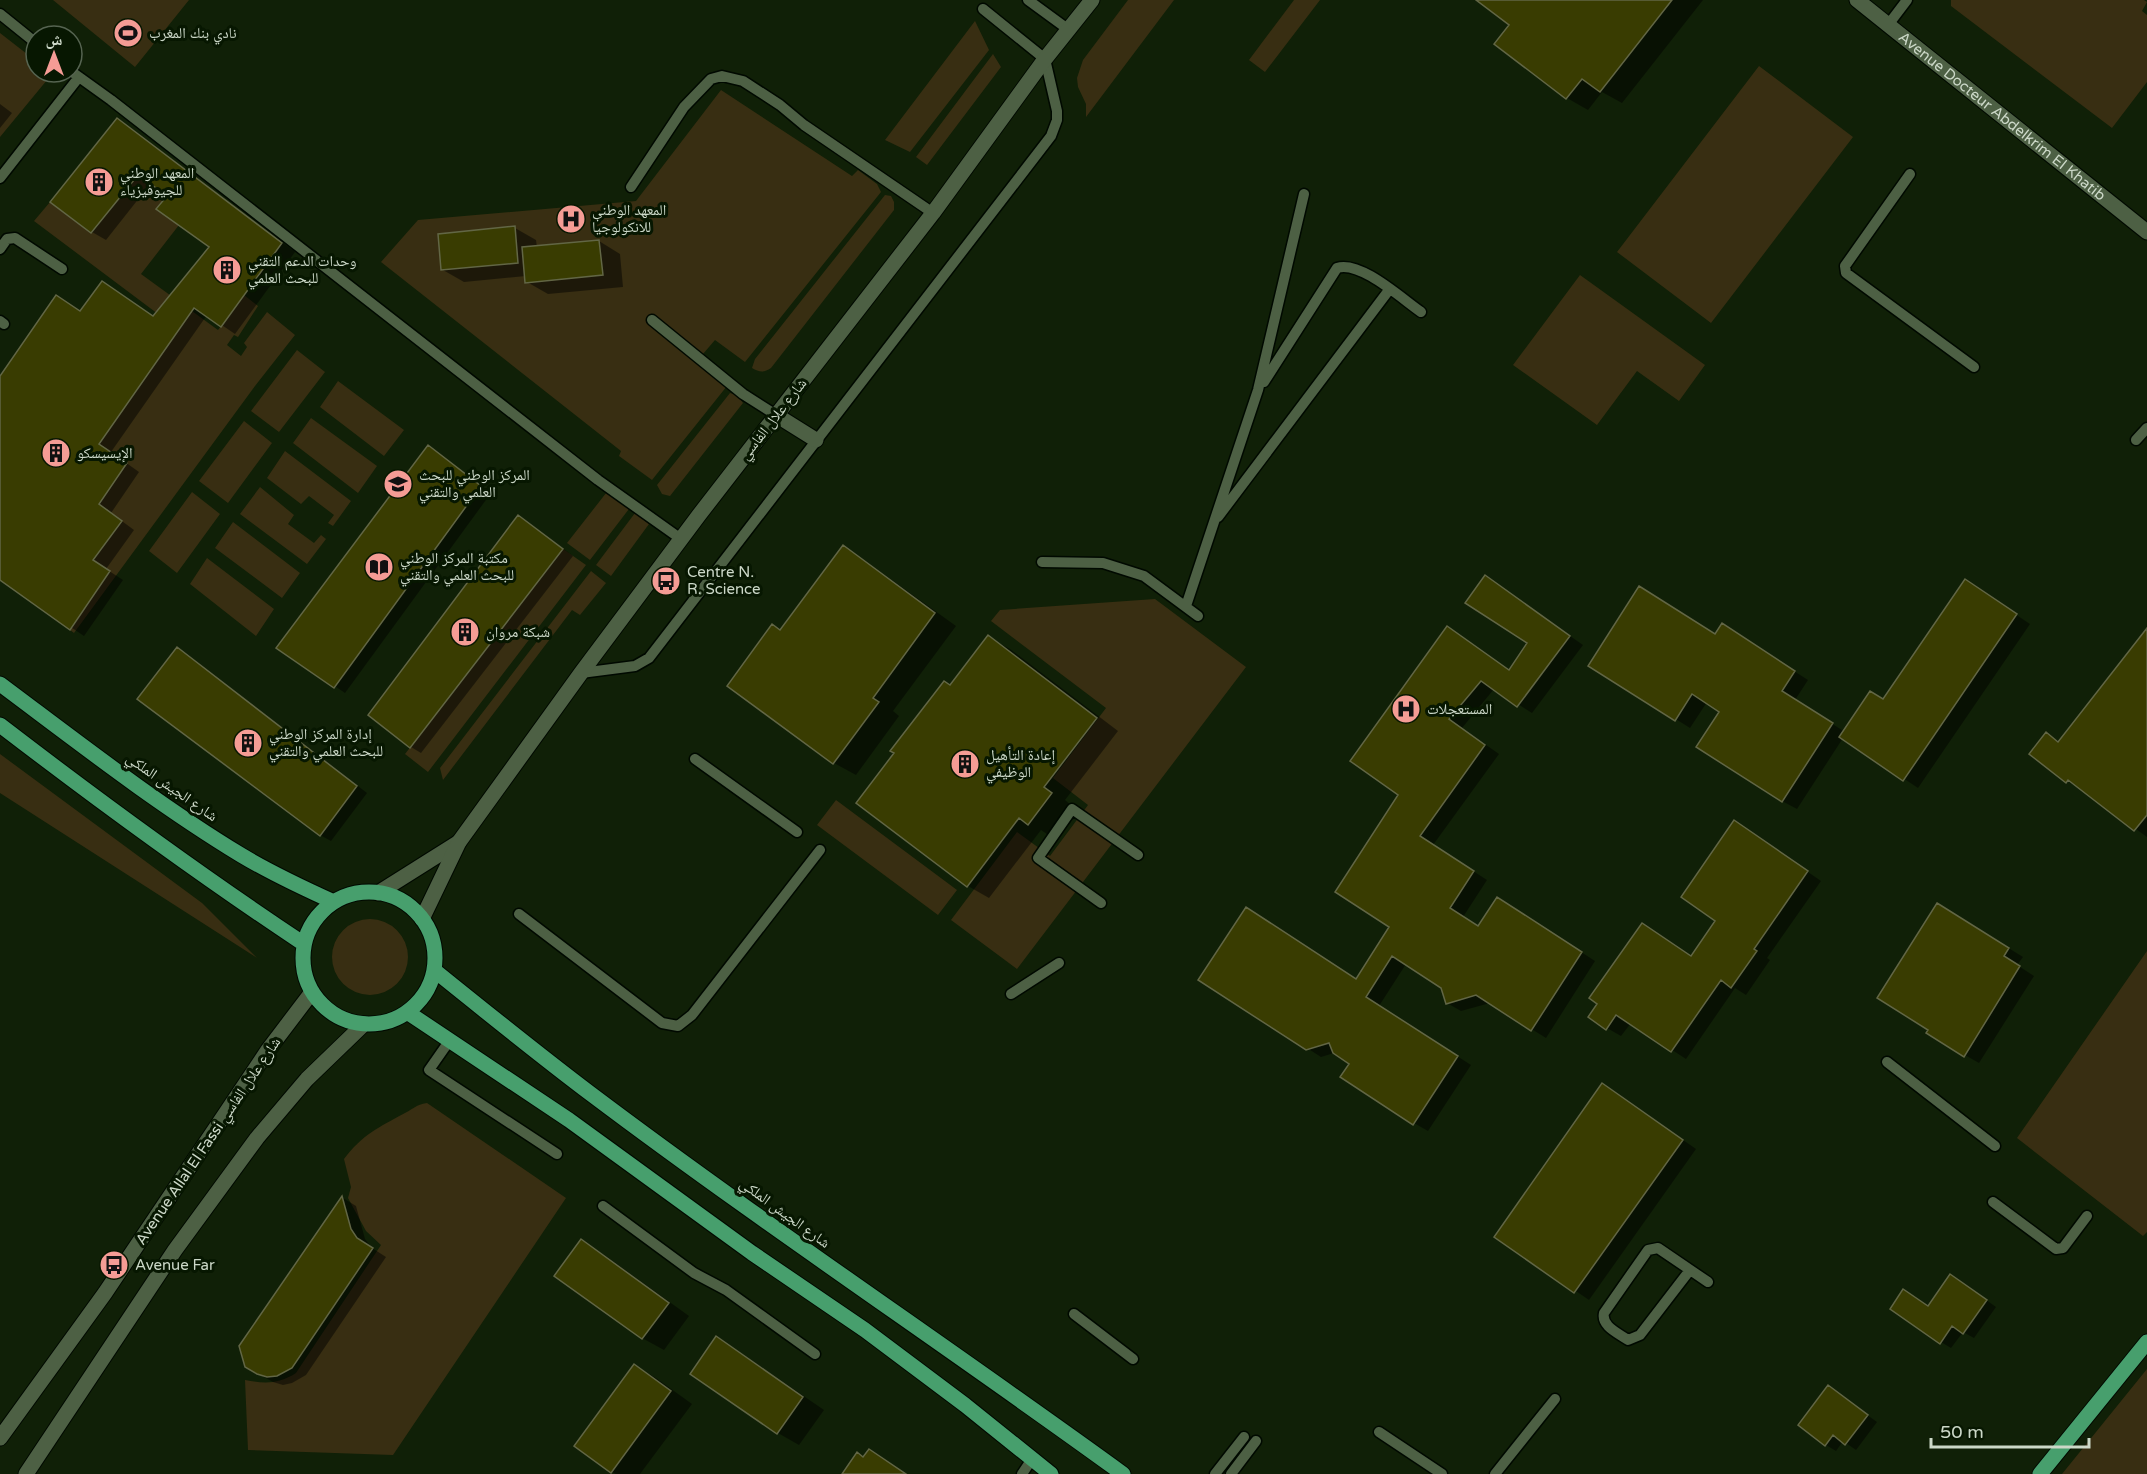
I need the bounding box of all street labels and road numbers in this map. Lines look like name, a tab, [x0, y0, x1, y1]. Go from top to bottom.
street label: Avenue Docteur Abdelkrim El Khatib	[1895, 28, 2109, 204]
street label: شارع علال الفاسي	[736, 375, 813, 465]
street label: شارع الجيش الملكي	[121, 749, 221, 828]
street label: Avenue Allal El Fassi شارع علال الفاسي	[132, 1034, 287, 1250]
street label: شارع الجيش الملكي	[735, 1174, 834, 1254]

